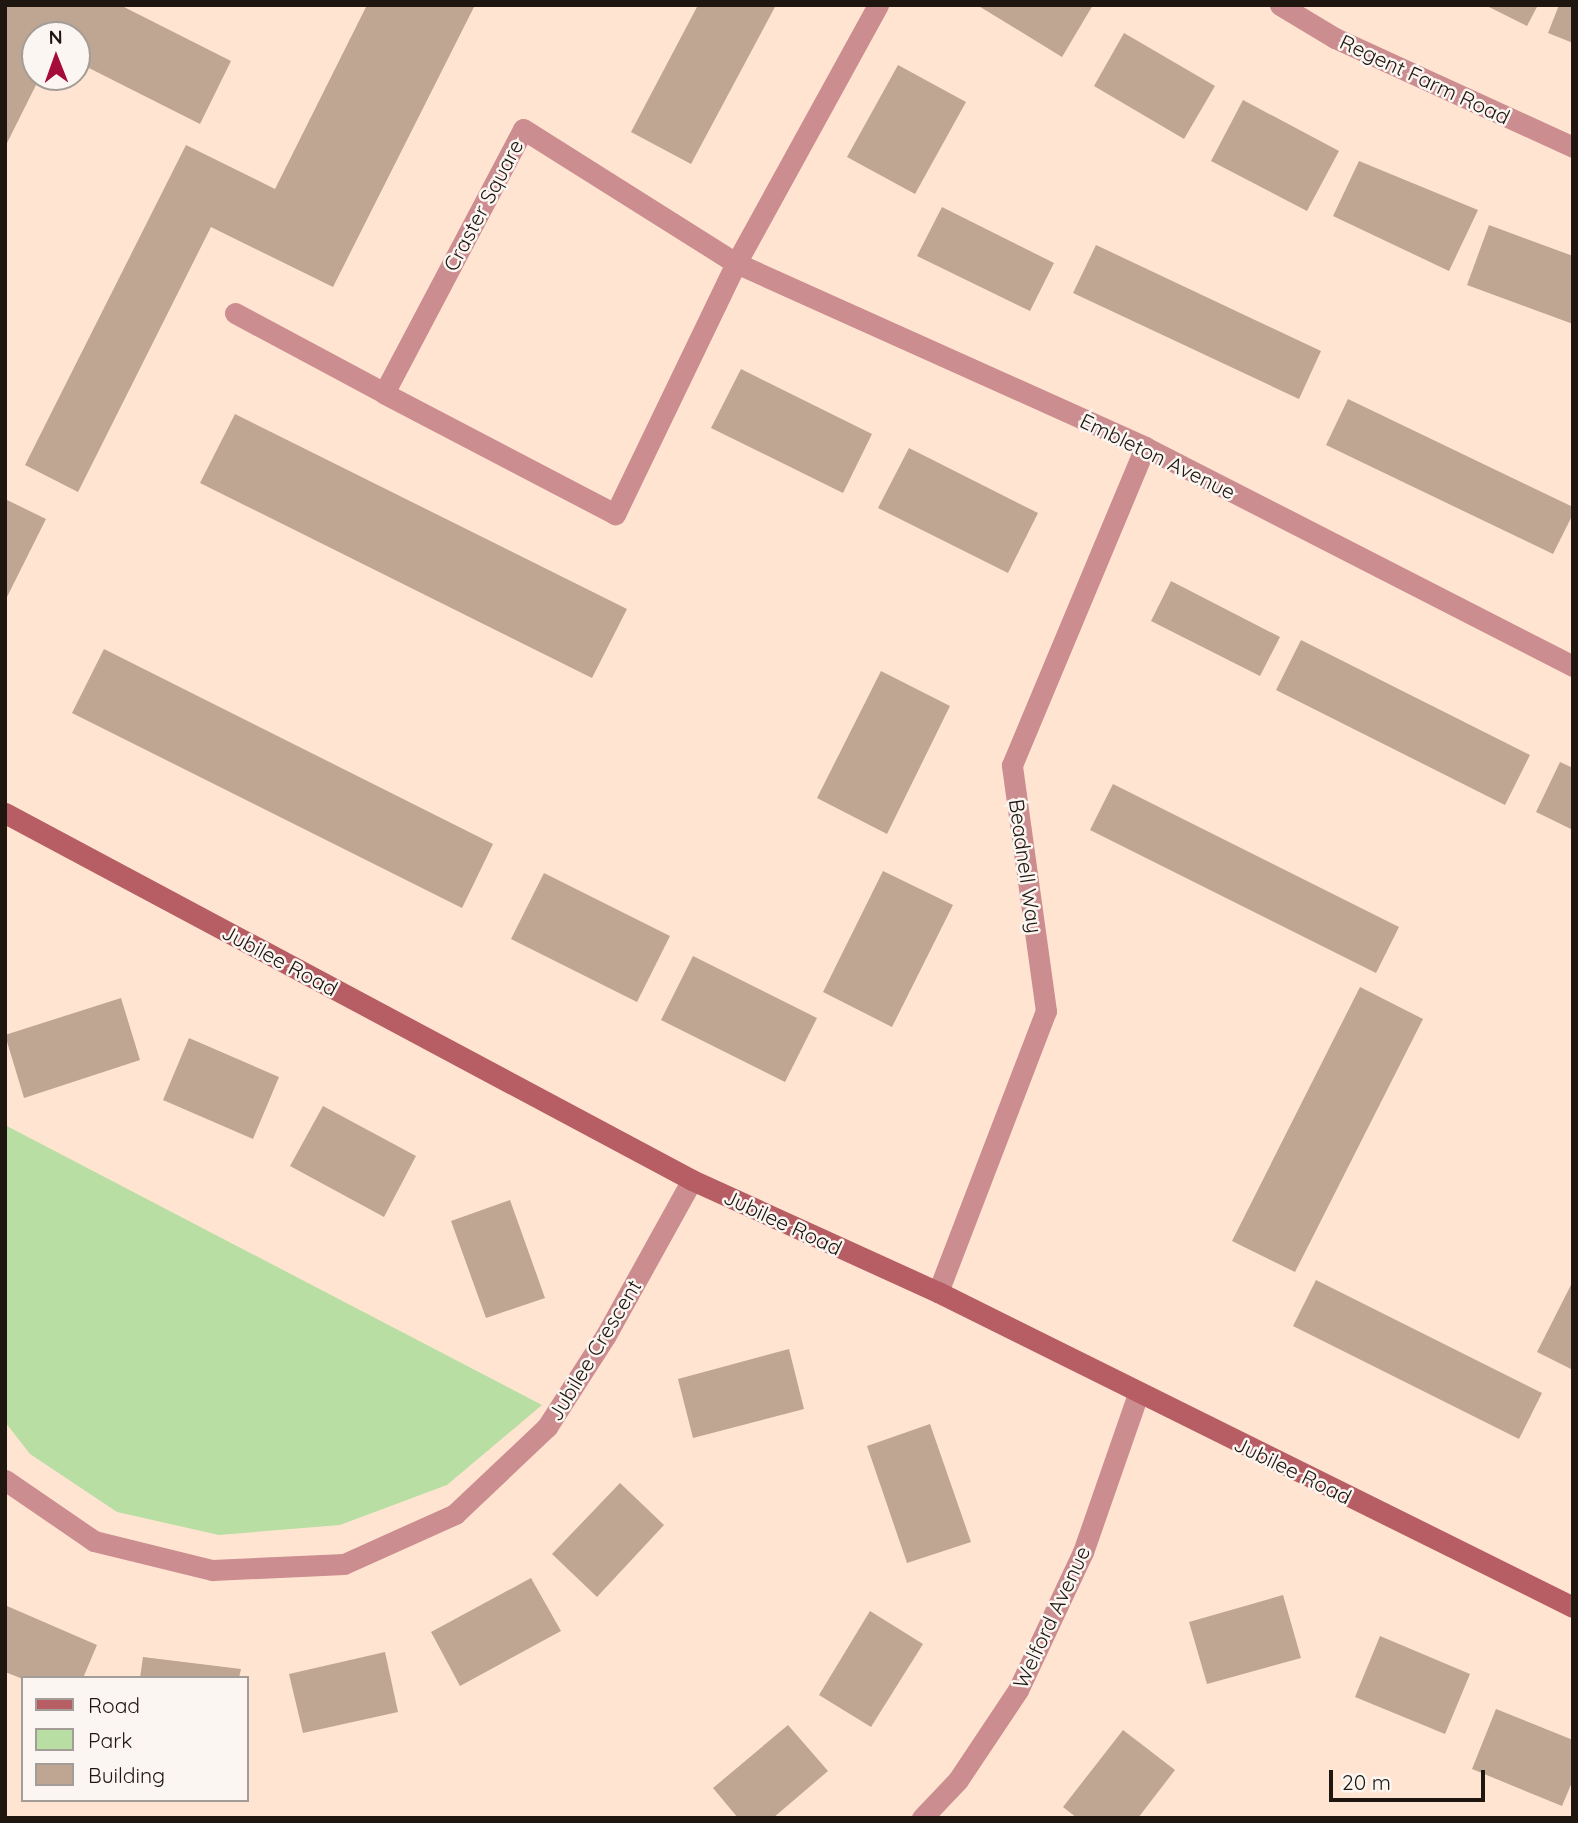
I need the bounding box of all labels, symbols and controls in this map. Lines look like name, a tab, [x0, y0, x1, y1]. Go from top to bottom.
north arrow	[21, 21, 91, 91]
text: N	[48, 25, 63, 49]
street label: Regent Farm Road	[1336, 29, 1514, 129]
street label: Craster Square	[438, 135, 528, 275]
street label: Embleton Avenue	[1076, 407, 1240, 505]
street label: Beadnell Way	[1004, 797, 1048, 935]
street label: Jubilee Road	[218, 919, 342, 1001]
street label: Jubilee Road	[720, 1184, 846, 1260]
street label: Jubilee Crescent	[542, 1275, 646, 1425]
street label: Jubilee Road	[1230, 1431, 1356, 1509]
street label: Welford Avenue	[1007, 1542, 1095, 1692]
legend	[21, 1676, 248, 1802]
text: Road	[88, 1692, 140, 1718]
text: Park	[88, 1727, 132, 1753]
scale bar	[1333, 1756, 1489, 1800]
text: Building	[88, 1762, 165, 1788]
text: 20 m	[1342, 1769, 1391, 1795]

